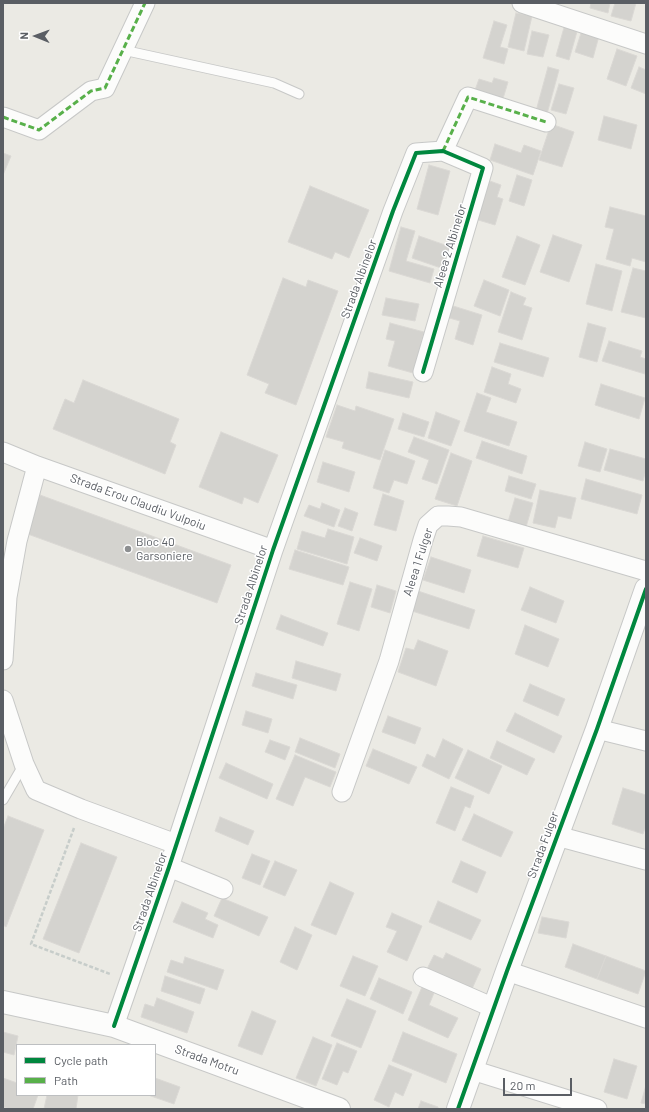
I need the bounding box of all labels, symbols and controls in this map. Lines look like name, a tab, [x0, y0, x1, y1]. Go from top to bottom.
north arrow	[16, 16, 56, 56]
text: N	[17, 32, 30, 40]
street label: Aleea 2 Albinelor	[431, 203, 469, 289]
street label: Strada Albinelor	[338, 238, 380, 320]
street label: Strada Erou Claudiu Vulpoiu	[68, 471, 208, 533]
street label: Aleea 1 Fulger	[400, 526, 436, 598]
place label: Bloc 40 Garsoniere	[136, 535, 193, 563]
street label: Strada Albinelor	[231, 543, 271, 627]
marker: Bloc 40 Garsoniere	[123, 544, 133, 554]
street label: Strada Fulger	[524, 810, 562, 880]
street label: Strada Albinelor	[130, 850, 170, 934]
street label: Strada Motru	[173, 1042, 241, 1078]
legend	[16, 1044, 156, 1096]
text: Cycle path	[54, 1053, 108, 1067]
scale bar	[505, 1070, 574, 1096]
text: Path	[54, 1073, 78, 1087]
text: 20 m	[510, 1078, 536, 1092]

